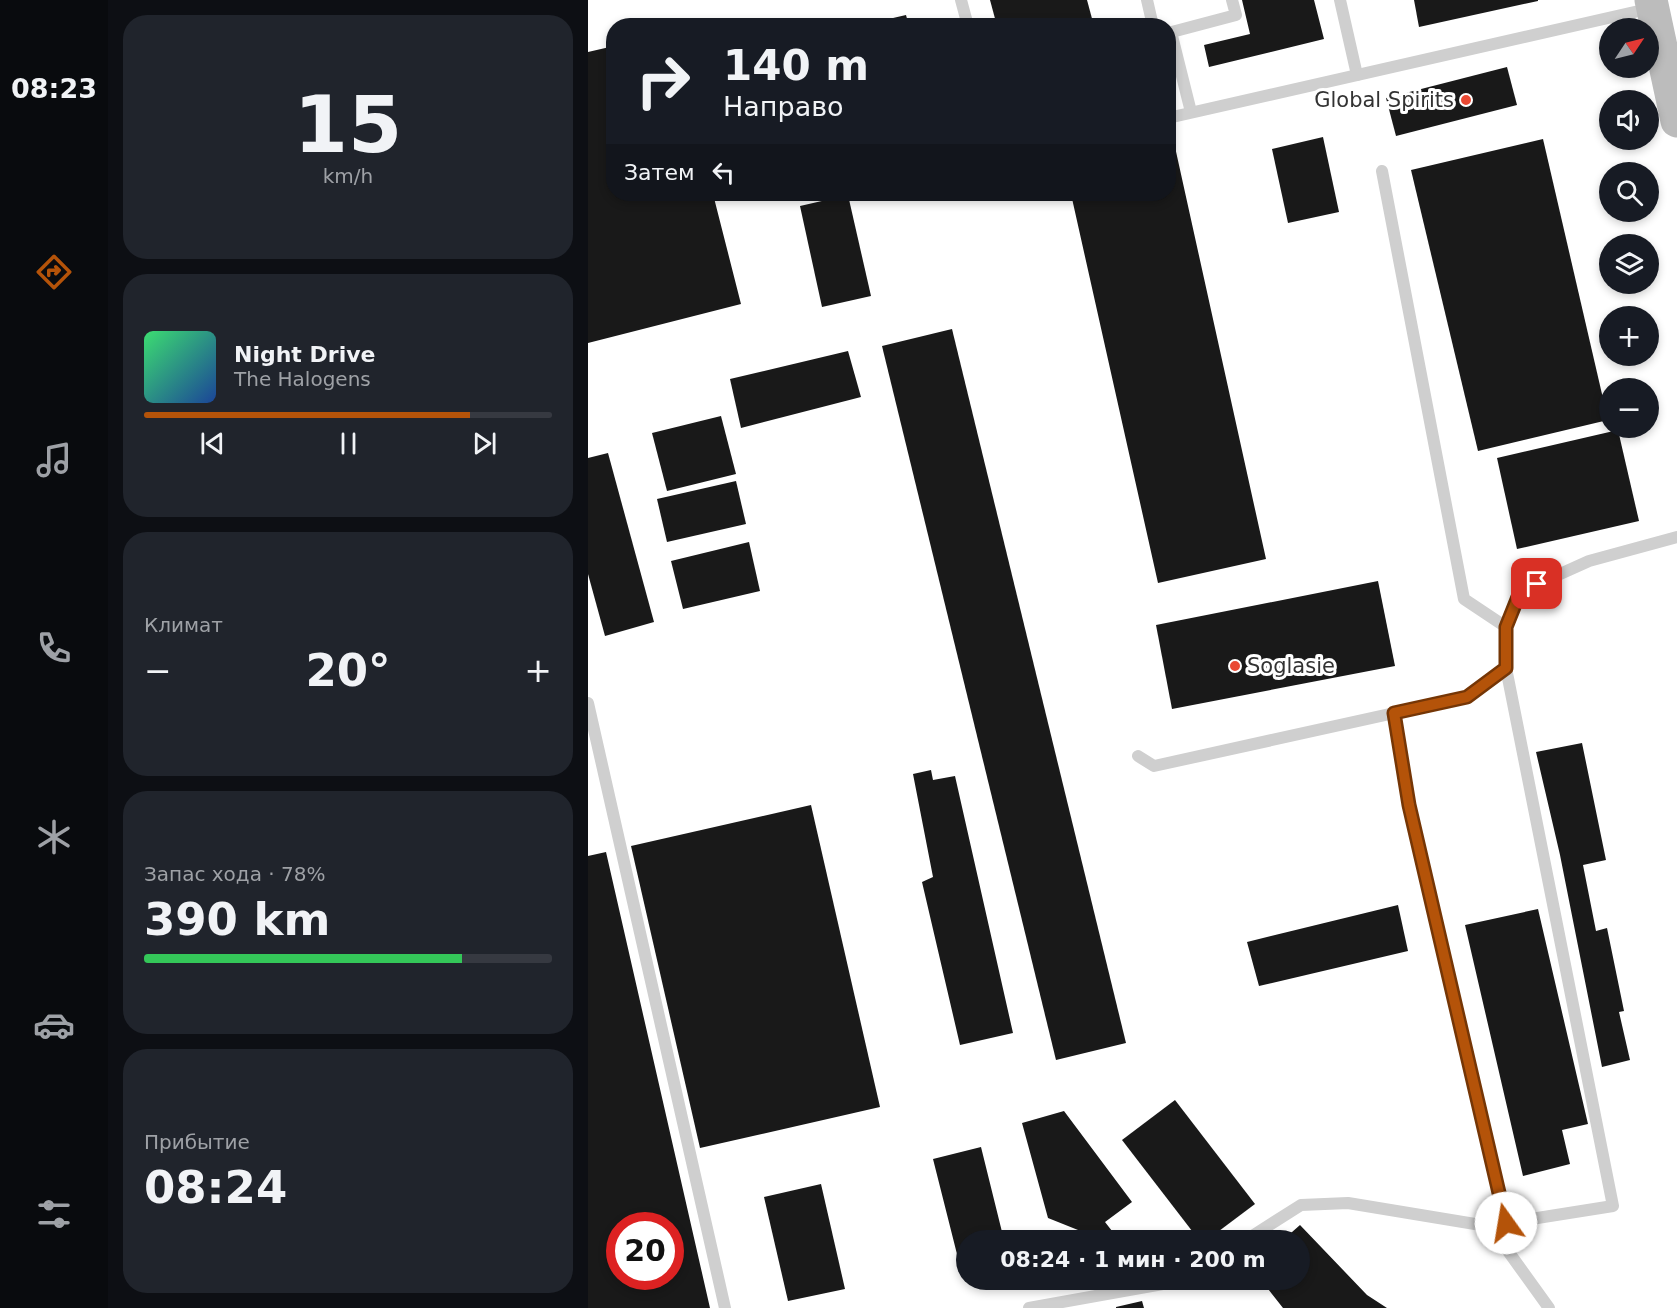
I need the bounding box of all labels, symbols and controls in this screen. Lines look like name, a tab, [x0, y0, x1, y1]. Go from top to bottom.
north arrow	[1599, 18, 1659, 78]
map controls	[1599, 18, 1659, 438]
text: 140 m	[723, 41, 869, 90]
icon: right	[624, 42, 702, 120]
text: 08:23	[11, 73, 97, 104]
text: 15	[294, 80, 402, 170]
place label: Global Spirits	[1314, 88, 1454, 112]
button: sound	[1599, 90, 1659, 150]
text: Направо	[723, 91, 844, 122]
marker: Global Spirits	[1459, 93, 1473, 107]
icon: left	[707, 156, 740, 189]
text: Затем	[624, 160, 695, 185]
button: search	[1599, 162, 1659, 222]
text: km/h	[323, 164, 373, 188]
button: layers	[1599, 234, 1659, 294]
icon: directions	[33, 251, 75, 293]
button: +	[1599, 306, 1659, 366]
text: Night Drive	[234, 342, 375, 367]
text: The Halogens	[234, 367, 371, 391]
button: −	[1599, 378, 1659, 438]
icon: previous	[196, 427, 229, 460]
icon: pause	[332, 427, 365, 460]
icon: next	[468, 427, 501, 460]
icon: music	[33, 439, 75, 481]
pin	[1511, 558, 1562, 609]
icon: arrive	[1520, 567, 1553, 600]
text: Климат	[144, 613, 223, 637]
icon: phone	[33, 627, 75, 669]
text: 20°	[305, 644, 391, 697]
text: −	[144, 651, 172, 690]
text: +	[524, 651, 552, 690]
place label: Soglasie	[1247, 654, 1335, 678]
marker: Soglasie	[1228, 659, 1242, 673]
icon: climate	[33, 816, 75, 858]
text: Запас хода · 78%	[144, 862, 325, 886]
text: 390 km	[144, 893, 330, 946]
icon: car	[33, 1004, 75, 1046]
text: Прибытие	[144, 1130, 250, 1154]
text: 08:24	[144, 1161, 287, 1214]
position arrow	[1474, 1191, 1538, 1255]
icon: filters	[33, 1193, 75, 1235]
speed limit sign: 20	[606, 1212, 684, 1290]
text: 08:24 · 1 мин · 200 m	[1000, 1247, 1266, 1272]

